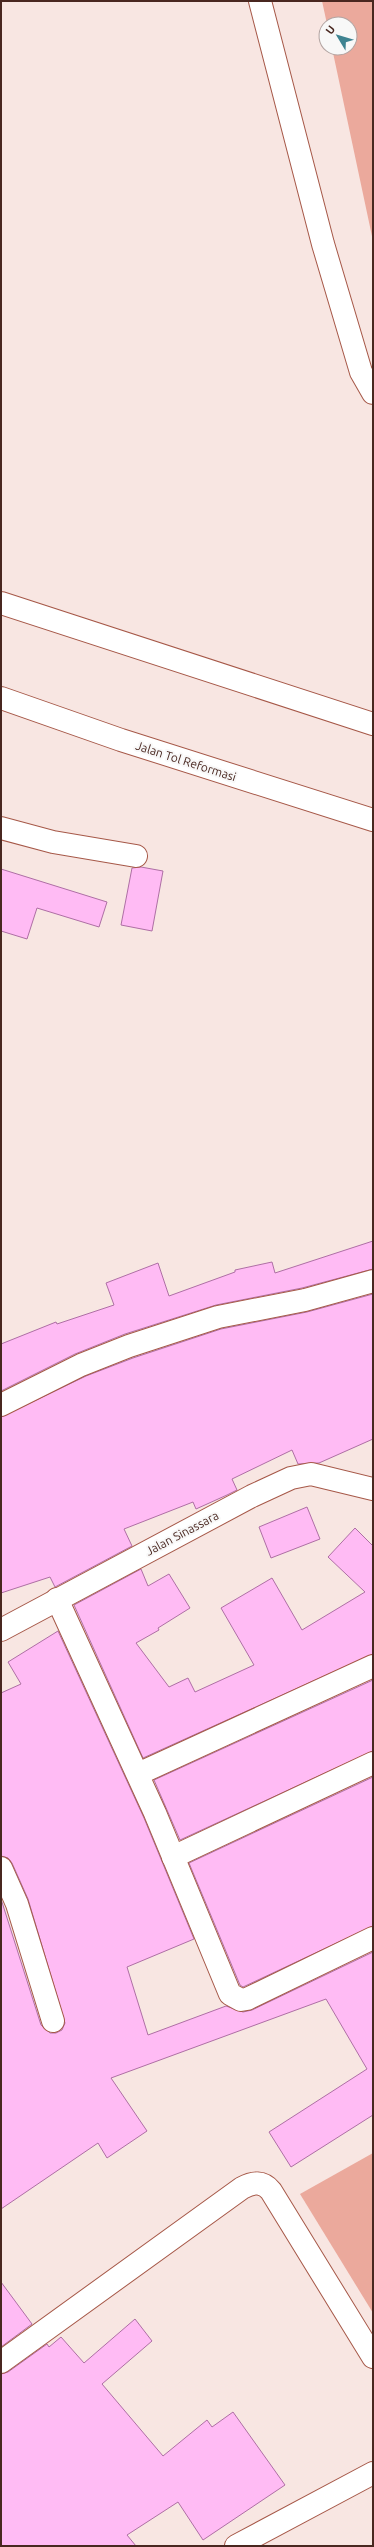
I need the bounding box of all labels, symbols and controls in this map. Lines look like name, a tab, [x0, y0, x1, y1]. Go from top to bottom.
north arrow	[318, 16, 358, 56]
text: U	[323, 23, 337, 37]
street label: Jalan Tol Reformasi	[134, 739, 238, 783]
street label: Jalan Sinassara	[143, 1508, 221, 1558]

